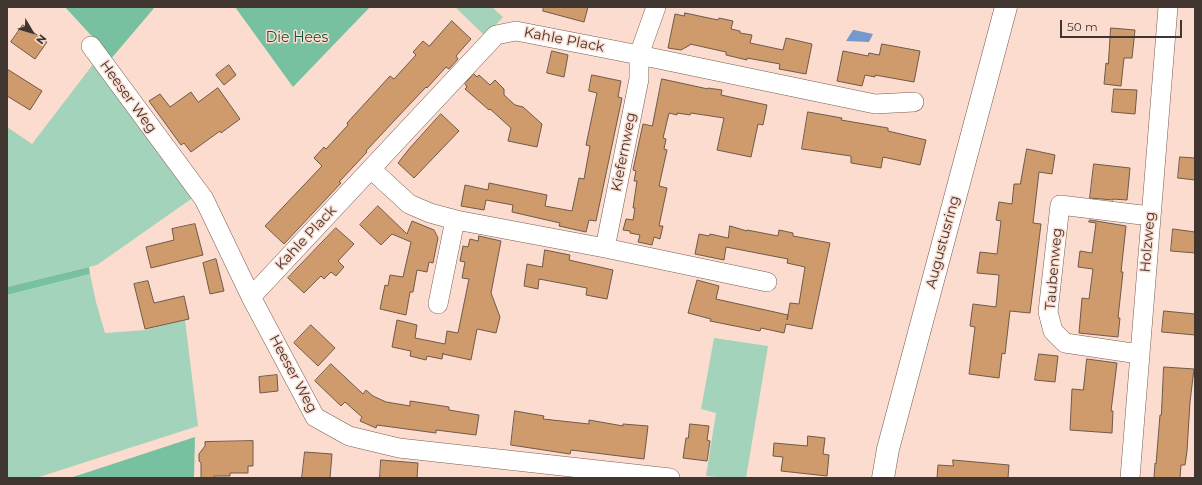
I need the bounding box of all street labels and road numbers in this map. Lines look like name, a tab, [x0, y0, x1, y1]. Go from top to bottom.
street label: Kahle Plack	[522, 24, 606, 56]
street label: Heeser Weg	[96, 57, 160, 137]
street label: Kiefernweg	[608, 111, 640, 193]
street label: Augustusring	[923, 194, 963, 290]
street label: Kahle Plack	[272, 202, 340, 274]
street label: Holzweg	[1137, 211, 1159, 273]
street label: Taubenweg	[1042, 227, 1066, 311]
street label: Heeser Weg	[265, 332, 321, 416]

